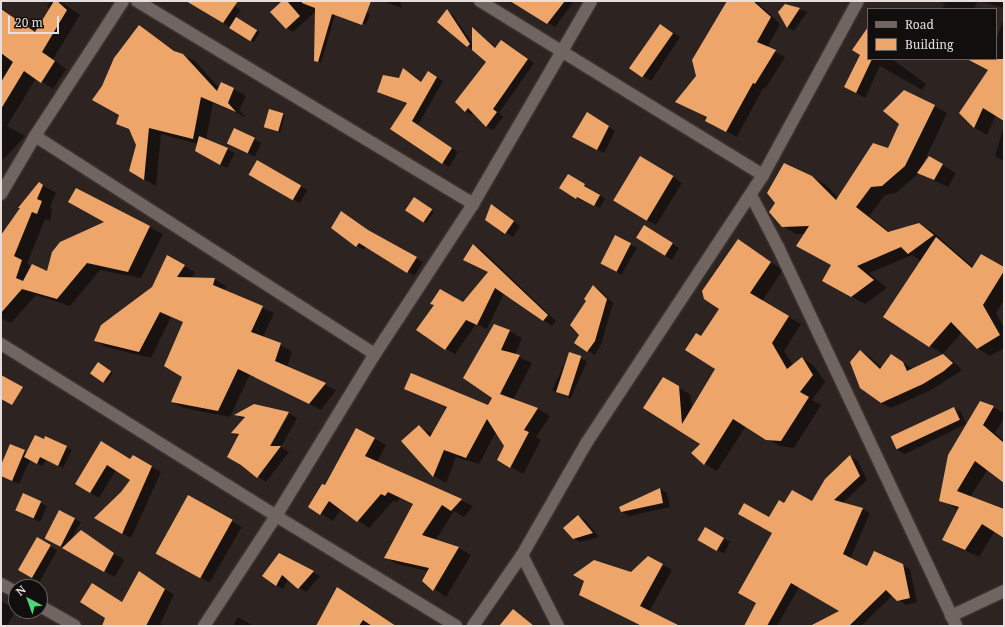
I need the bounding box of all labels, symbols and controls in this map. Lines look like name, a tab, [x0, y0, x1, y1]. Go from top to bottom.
scale bar	[10, 8, 61, 34]
legend	[867, 8, 997, 60]
text: 20 m	[15, 14, 43, 31]
text: Road	[905, 16, 934, 33]
text: Building	[905, 36, 953, 53]
north arrow	[8, 579, 48, 619]
text: N	[12, 582, 29, 599]

